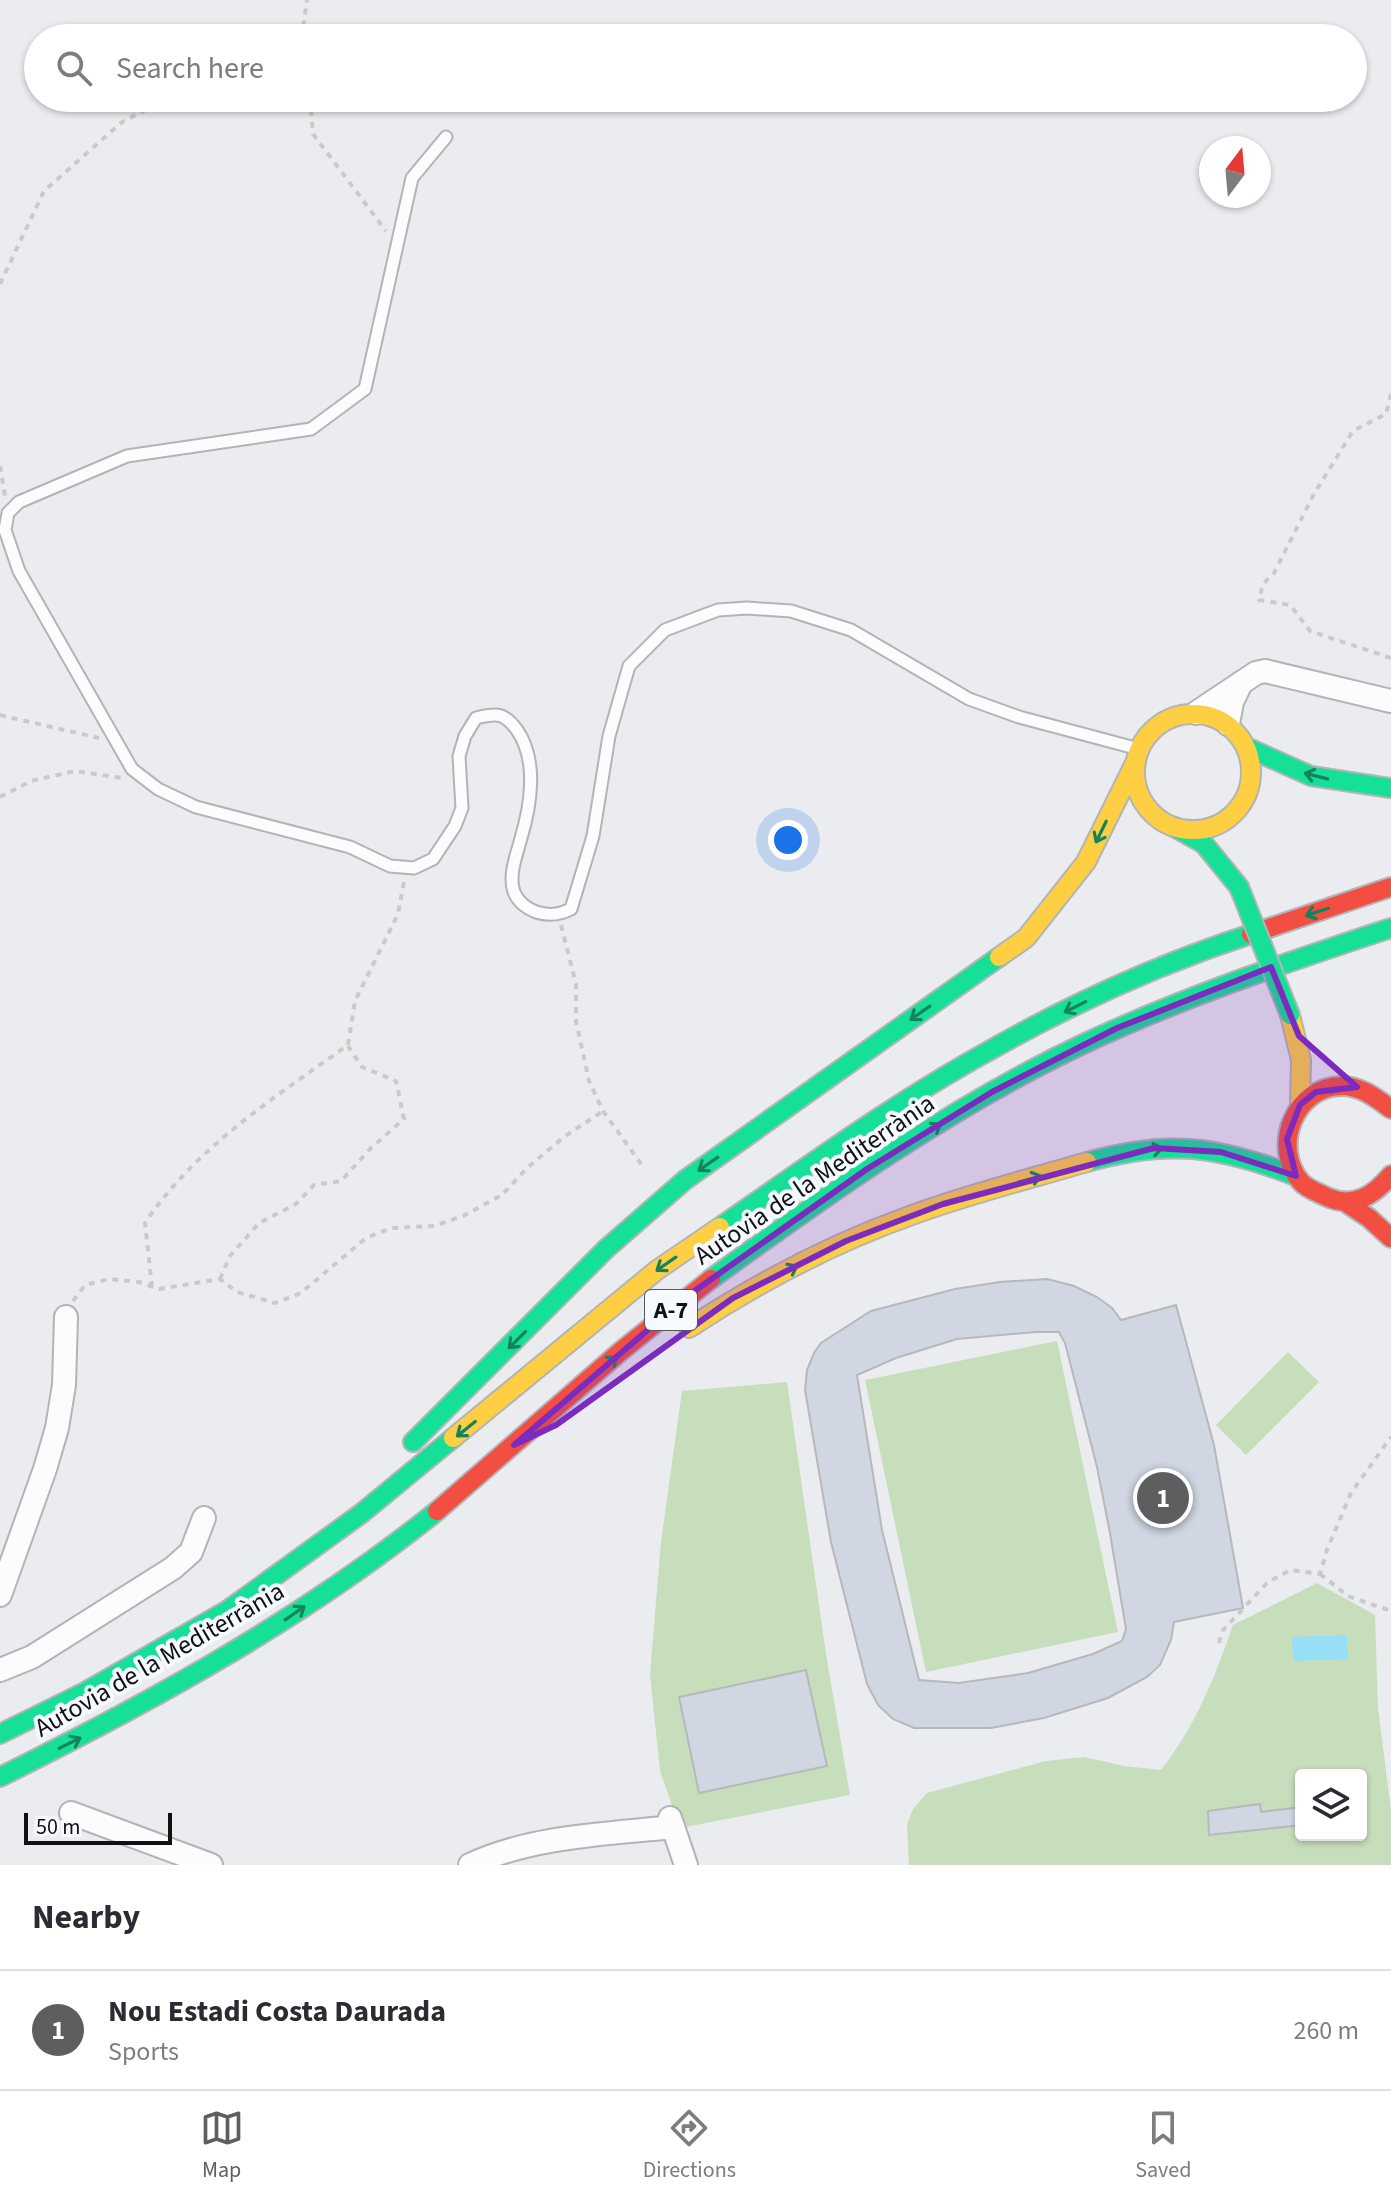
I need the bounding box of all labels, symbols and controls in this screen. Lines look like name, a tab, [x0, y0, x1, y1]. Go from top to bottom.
search box	[24, 24, 1367, 112]
icon: search	[52, 46, 96, 90]
text: Search here	[116, 47, 264, 90]
north arrow	[1199, 136, 1271, 208]
one-way arrow	[1304, 767, 1330, 782]
your location	[768, 820, 808, 860]
one-way arrow	[1092, 820, 1108, 844]
one-way arrow	[1305, 905, 1330, 920]
one-way arrow	[1064, 999, 1088, 1015]
one-way arrow	[910, 1004, 931, 1021]
street label: Autovia de la Mediterrània	[687, 1085, 942, 1274]
one-way arrow	[919, 1121, 942, 1137]
one-way arrow	[1137, 1142, 1164, 1157]
one-way arrow	[698, 1156, 720, 1172]
one-way arrow	[1017, 1171, 1043, 1186]
one-way arrow	[656, 1256, 678, 1272]
one-way arrow	[775, 1262, 799, 1278]
road number: A-7	[645, 1290, 697, 1330]
one-way arrow	[508, 1330, 527, 1350]
one-way arrow	[597, 1355, 617, 1373]
one-way arrow	[456, 1421, 477, 1438]
pin: 1	[1137, 1468, 1189, 1528]
street label: Autovia de la Mediterrània	[27, 1573, 291, 1746]
one-way arrow	[283, 1605, 305, 1621]
one-way arrow	[58, 1735, 82, 1750]
map controls	[1295, 1769, 1367, 1841]
button: layers	[1295, 1769, 1367, 1841]
scale bar	[24, 1809, 172, 1845]
text: 50 m	[36, 1811, 81, 1843]
text: Nearby	[32, 1893, 140, 1942]
text: Nou Estadi Costa Daurada	[108, 1990, 446, 2033]
text: 1	[51, 2012, 65, 2049]
text: 260 m	[1293, 2012, 1359, 2049]
text: Sports	[108, 2033, 179, 2070]
tab: Map	[200, 2106, 244, 2186]
tab: Directions	[643, 2106, 736, 2186]
tab: Saved	[1135, 2106, 1191, 2186]

